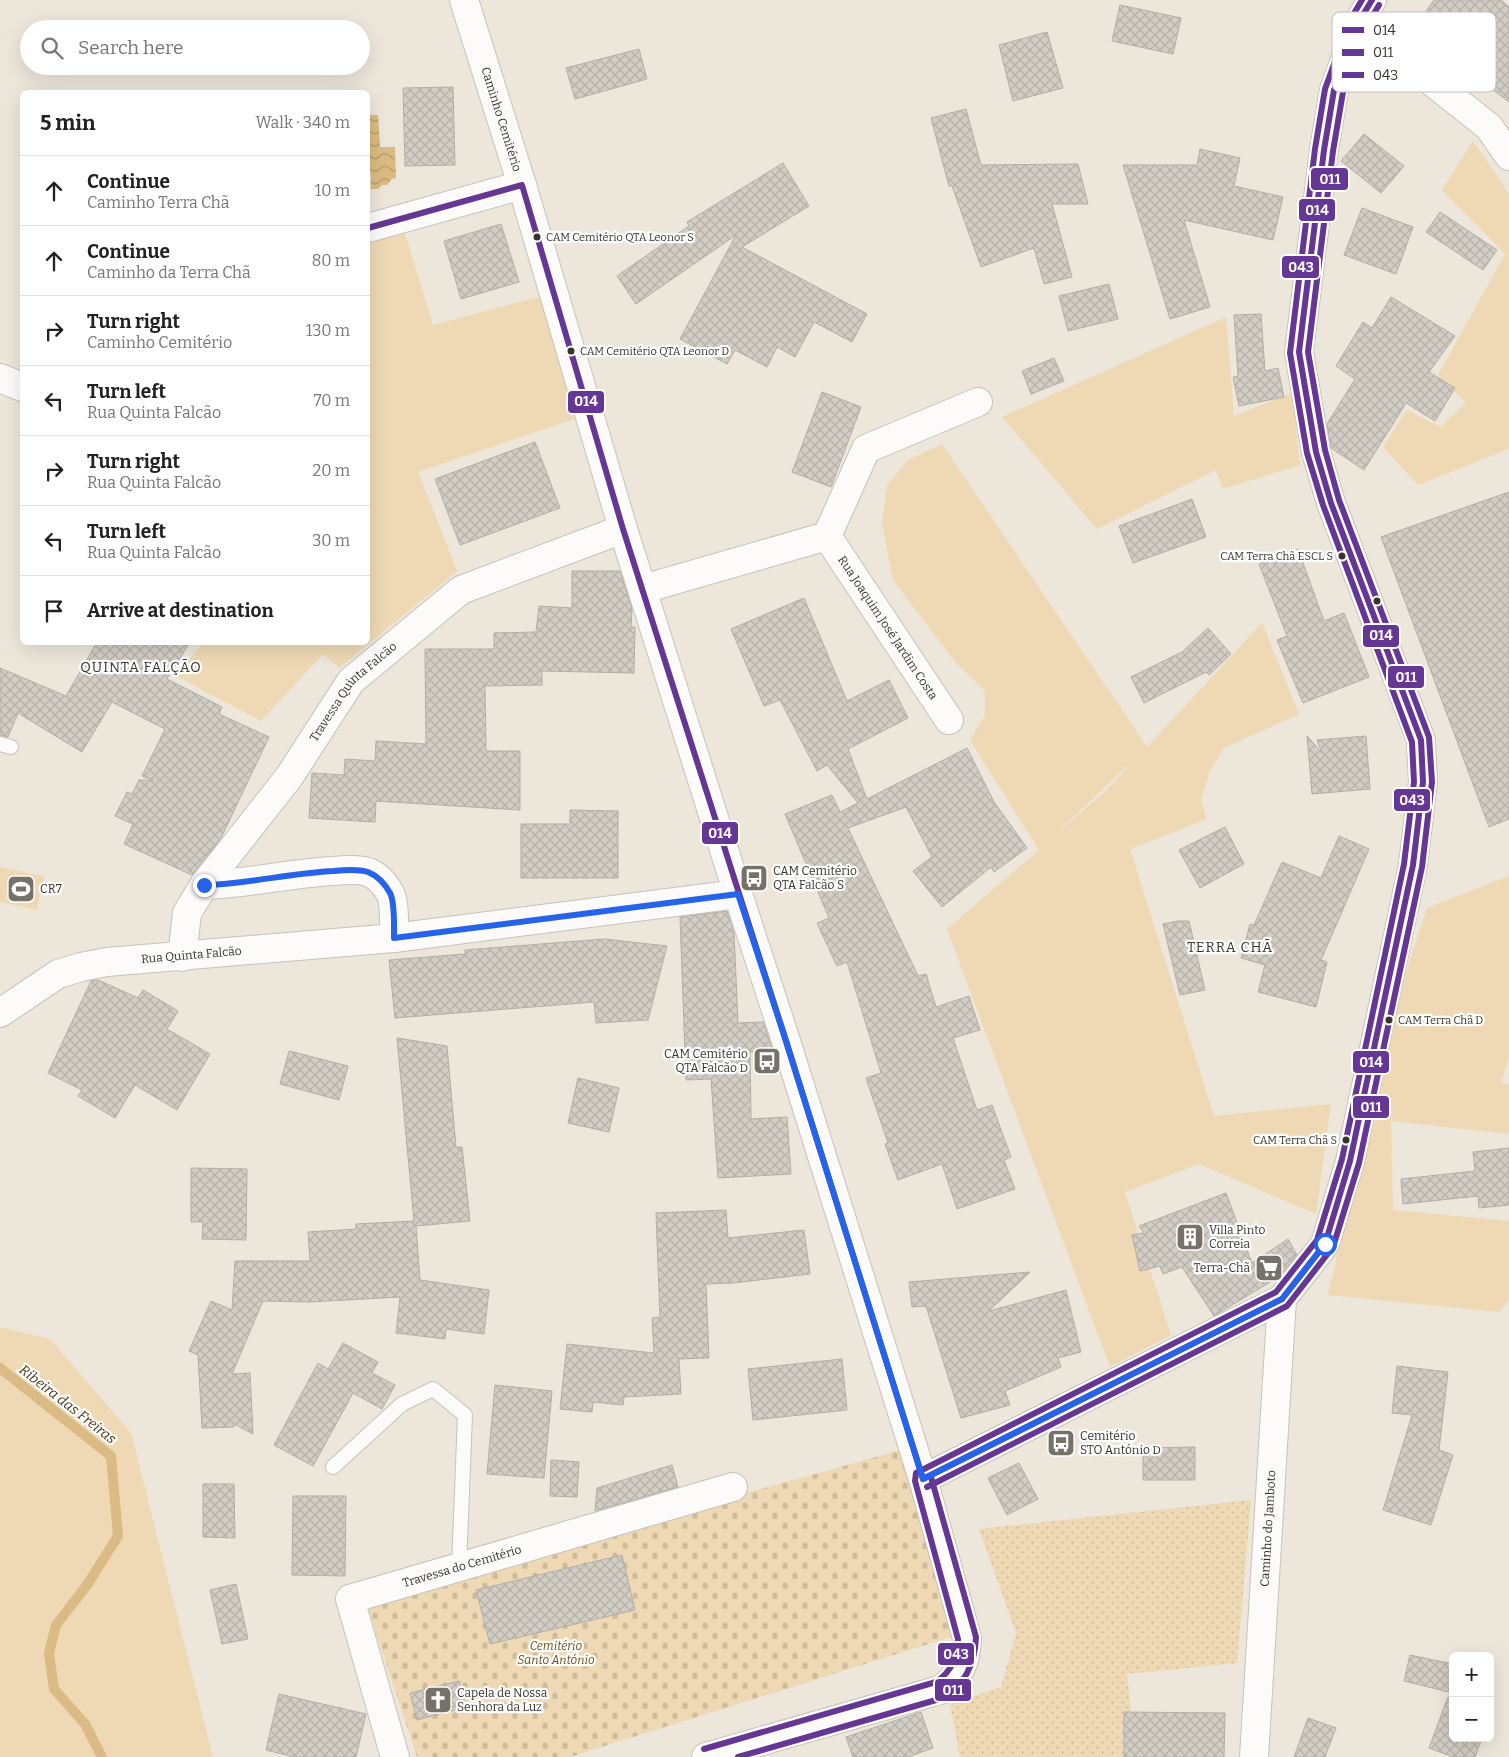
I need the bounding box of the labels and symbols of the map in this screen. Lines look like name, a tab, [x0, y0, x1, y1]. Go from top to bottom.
legend	[1332, 12, 1496, 92]
text: 014	[1373, 22, 1396, 39]
text: 011	[1373, 44, 1394, 61]
street label: Caminho Cemitério	[478, 65, 524, 173]
text: 043	[1373, 67, 1398, 84]
line badge: 011	[1310, 167, 1349, 191]
text: 011	[1320, 171, 1340, 188]
line badge: 014	[1298, 198, 1336, 222]
text: 014	[1305, 202, 1329, 219]
place label: CAM Cemitério QTA Leonor S	[546, 231, 694, 244]
marker: CAM Cemitério QTA Leonor S	[532, 232, 542, 242]
line badge: 043	[1281, 255, 1320, 279]
text: 043	[1288, 259, 1314, 276]
place label: CAM Cemitério QTA Leonor D	[580, 345, 729, 358]
marker: CAM Cemitério QTA Leonor D	[566, 346, 576, 356]
line badge: 014	[567, 390, 605, 414]
text: 014	[574, 393, 598, 410]
place label: CAM Terra Chã ESCL S	[1220, 550, 1333, 563]
marker: CAM Terra Chã ESCL S	[1337, 551, 1347, 561]
street label: Rua Joaquim José Jardim Costa	[835, 553, 941, 703]
unlabelled marker	[1372, 596, 1382, 606]
line badge: 014	[1362, 624, 1400, 648]
text: 014	[1369, 627, 1393, 644]
street label: Travessa Quinta Falcão	[307, 639, 400, 744]
district label: QUINTA FALÇÃO	[80, 659, 202, 676]
line badge: 011	[1387, 665, 1425, 689]
text: 011	[1396, 669, 1416, 686]
line badge: 043	[1393, 788, 1431, 812]
text: 043	[1399, 792, 1425, 809]
line badge: 014	[701, 821, 739, 845]
text: 014	[708, 825, 732, 842]
bus stop icon: CAM Cemitério QTA Falcão S	[739, 863, 769, 893]
place label: CAM Cemitério QTA Falcão S	[773, 864, 857, 892]
sports icon: CR7	[6, 874, 36, 904]
route end	[193, 874, 216, 897]
place label: CR7	[40, 882, 62, 896]
district label: TERRA CHÃ	[1187, 939, 1273, 956]
street label: Rua Quinta Falcão	[140, 944, 242, 966]
place label: CAM Terra Chã D	[1398, 1014, 1483, 1027]
marker: CAM Terra Chã D	[1384, 1015, 1394, 1025]
bus stop icon: CAM Cemitério QTA Falcão D	[752, 1046, 782, 1076]
place label: CAM Cemitério QTA Falcão D	[664, 1047, 748, 1075]
line badge: 014	[1352, 1050, 1390, 1074]
text: 014	[1359, 1054, 1383, 1071]
line badge: 011	[1352, 1095, 1390, 1119]
text: 011	[1361, 1099, 1381, 1116]
place label: CAM Terra Chã S	[1253, 1134, 1337, 1147]
marker: CAM Terra Chã S	[1341, 1135, 1351, 1145]
building icon: Villa Pinto Correia	[1175, 1222, 1205, 1252]
place label: Villa Pinto Correia	[1209, 1223, 1265, 1251]
route start	[1314, 1233, 1337, 1256]
supermarket icon: Terra-Chã	[1254, 1253, 1284, 1283]
place label: Terra-Chã	[1193, 1261, 1250, 1275]
water label: Ribeira das Freiras	[16, 1361, 120, 1448]
bus stop icon: Cemitério STO António D	[1046, 1428, 1076, 1458]
place label: Cemitério STO António D	[1080, 1429, 1161, 1457]
street label: Caminho do Jamboto	[1257, 1470, 1279, 1587]
street label: Travessa do Cemitério	[401, 1542, 523, 1590]
park label: Cemitério Santo António	[517, 1639, 595, 1667]
line badge: 043	[937, 1642, 975, 1666]
text: 043	[943, 1646, 969, 1663]
line badge: 011	[934, 1678, 972, 1702]
text: 011	[943, 1682, 963, 1699]
church icon: Capela de Nossa Senhora da Luz	[423, 1685, 453, 1715]
place label: Capela de Nossa Senhora da Luz	[457, 1686, 548, 1714]

